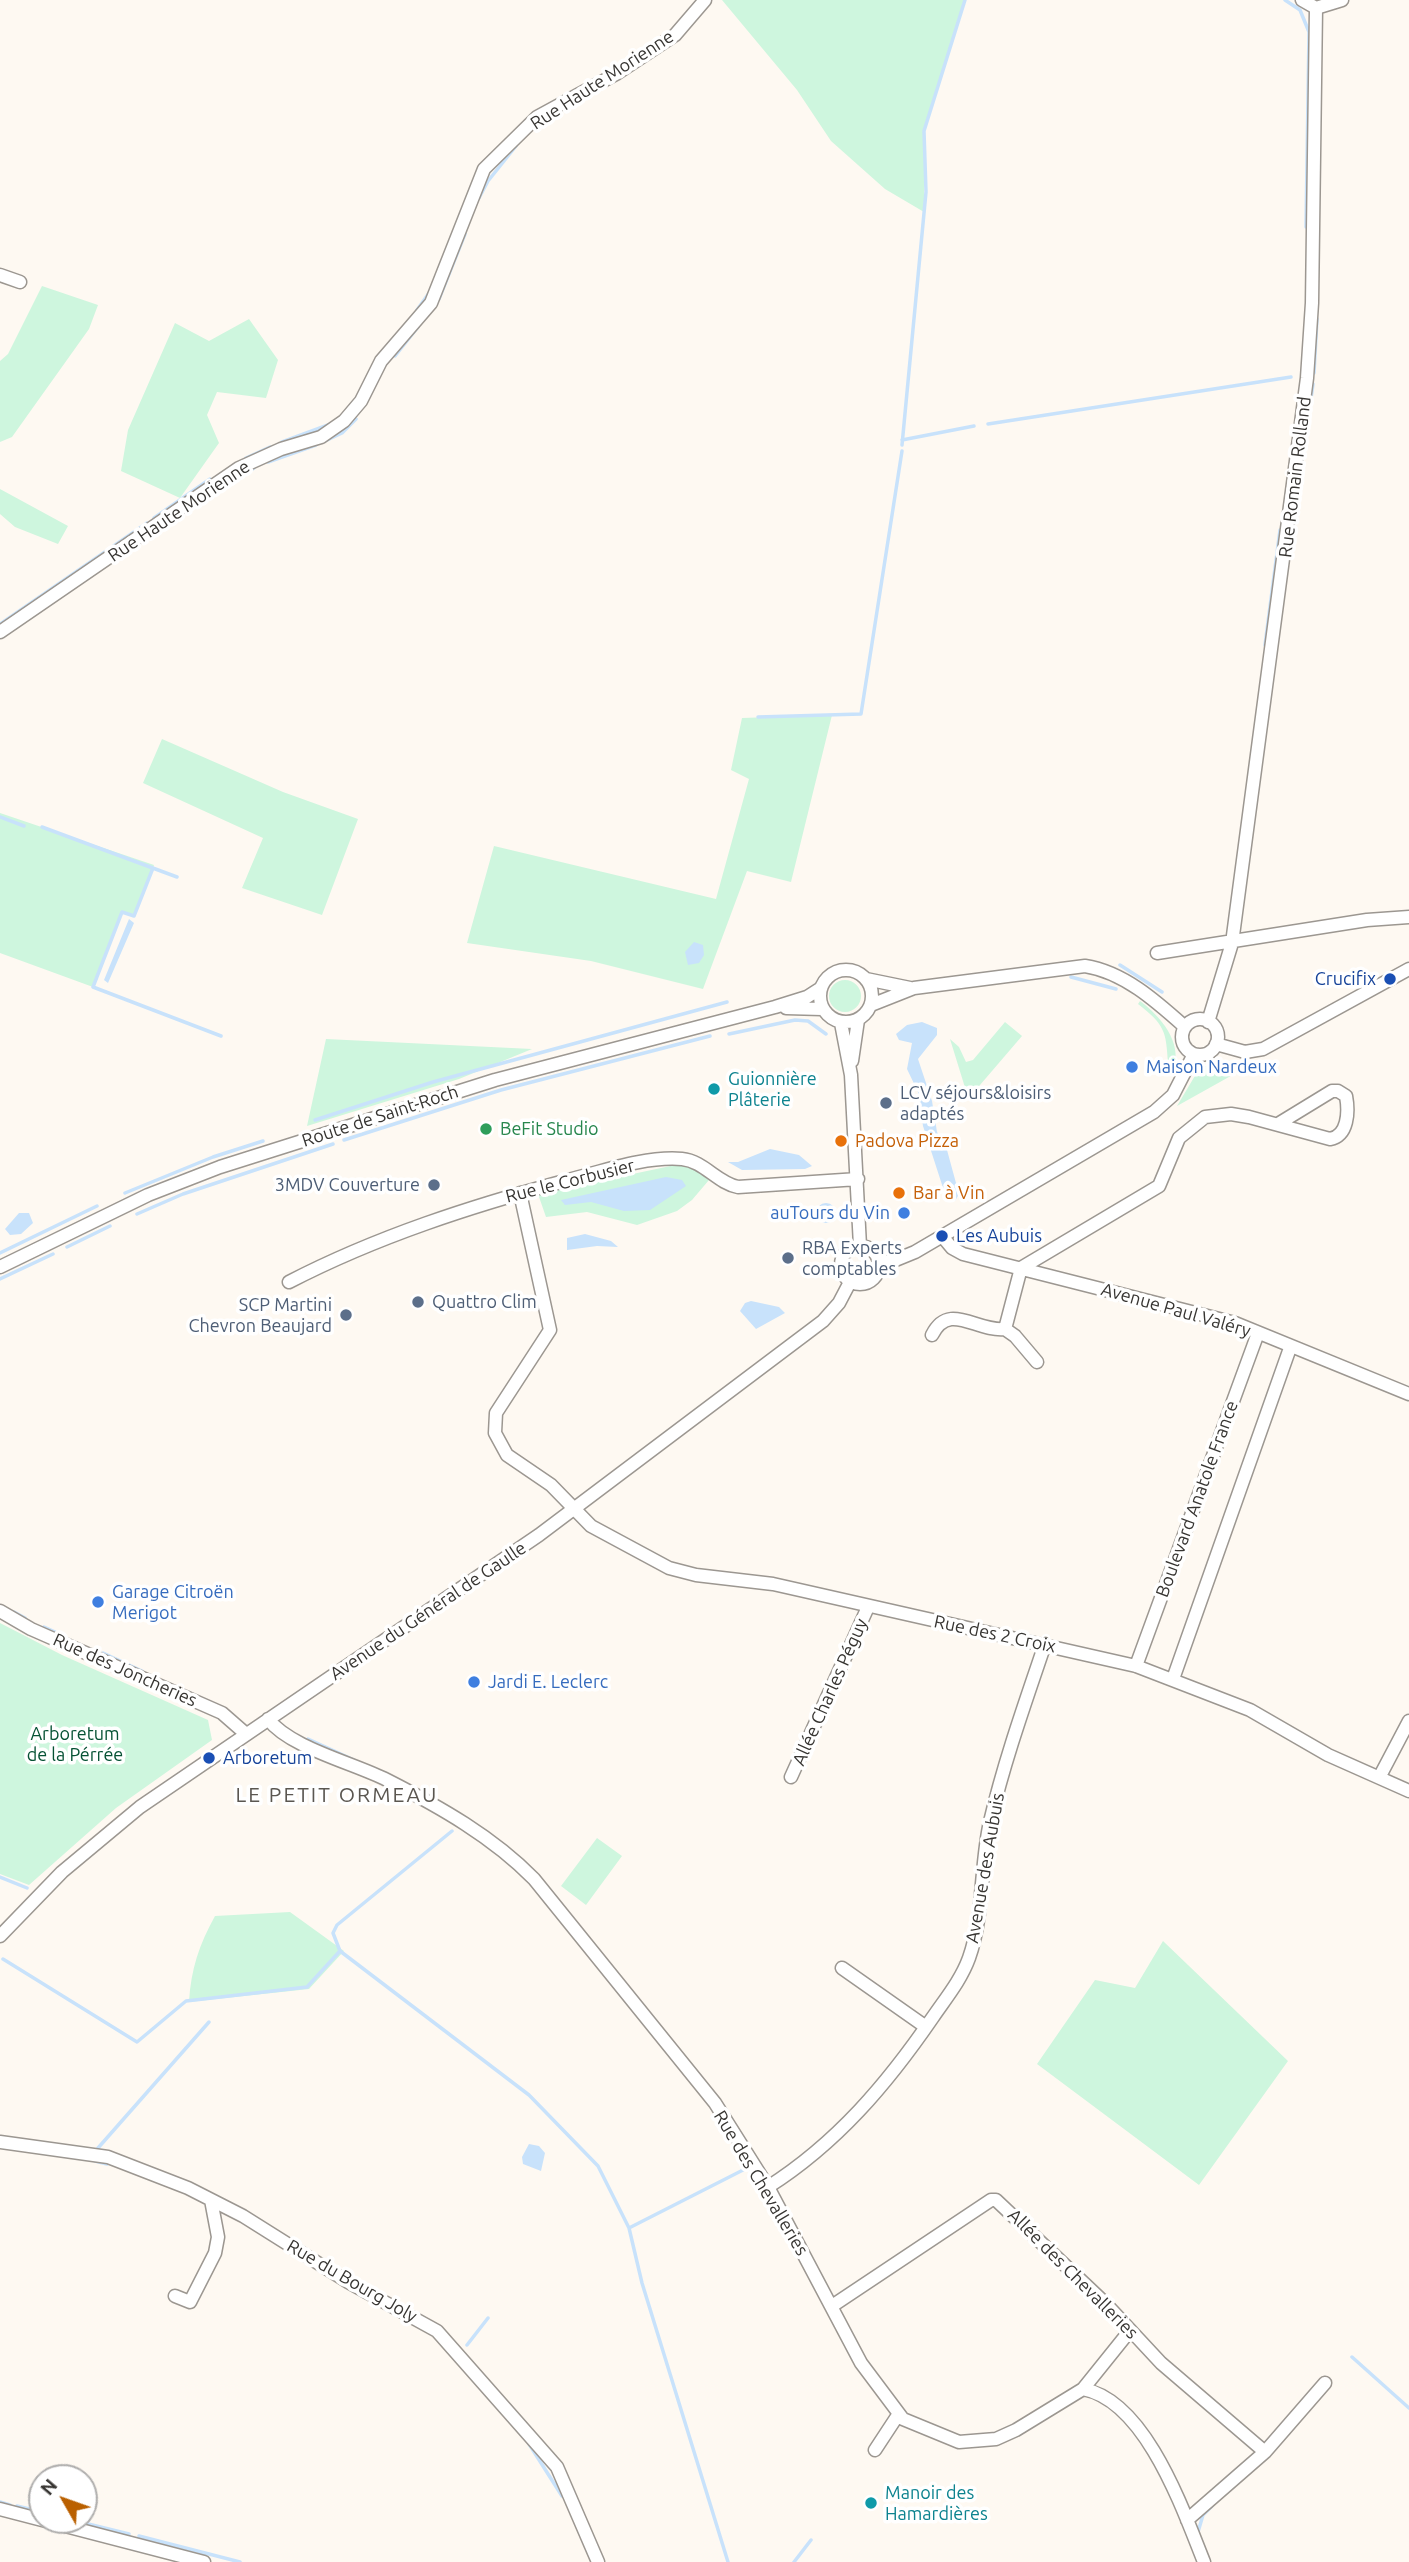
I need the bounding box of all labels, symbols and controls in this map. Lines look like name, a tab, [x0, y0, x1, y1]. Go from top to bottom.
street label: Rue Haute Morienne	[526, 26, 678, 134]
street label: Rue Romain Rolland	[1274, 395, 1316, 559]
street label: Rue Haute Morienne	[104, 455, 254, 567]
place label: Crucifix	[1315, 968, 1376, 990]
marker: Crucifix	[1382, 971, 1398, 987]
place label: Maison Nardeux	[1146, 1056, 1277, 1078]
marker: Maison Nardeux	[1124, 1059, 1140, 1075]
place label: Guionnière Plâterie	[728, 1068, 817, 1110]
street label: Route de Saint-Roch	[299, 1081, 461, 1151]
marker: Guionnière Plâterie	[706, 1081, 722, 1097]
place label: LCV séjours&loisirs adaptés	[900, 1082, 1051, 1124]
marker: LCV séjours&loisirs adaptés	[878, 1095, 894, 1111]
place label: BeFit Studio	[500, 1118, 599, 1140]
marker: BeFit Studio	[478, 1121, 494, 1137]
place label: Padova Pizza	[855, 1130, 959, 1152]
marker: Padova Pizza	[833, 1133, 849, 1149]
street label: Rue le Corbusier	[503, 1155, 637, 1207]
place label: 3MDV Couverture	[275, 1174, 420, 1196]
marker: 3MDV Couverture	[426, 1177, 442, 1193]
place label: Bar à Vin	[913, 1182, 985, 1204]
marker: Bar à Vin	[891, 1185, 907, 1201]
place label: auTours du Vin	[770, 1202, 890, 1224]
marker: auTours du Vin	[896, 1205, 912, 1221]
place label: Les Aubuis	[956, 1225, 1042, 1247]
marker: Les Aubuis	[934, 1228, 950, 1244]
place label: RBA Experts comptables	[802, 1237, 902, 1280]
marker: RBA Experts comptables	[780, 1250, 796, 1266]
street label: Avenue Paul Valéry	[1099, 1278, 1253, 1342]
place label: Quattro Clim	[432, 1291, 537, 1313]
place label: SCP Martini Chevron Beaujard	[188, 1294, 332, 1336]
marker: Quattro Clim	[410, 1294, 426, 1310]
marker: SCP Martini Chevron Beaujard	[338, 1307, 354, 1323]
street label: Boulevard Anatole France	[1151, 1398, 1243, 1600]
street label: Avenue du Général de Gaulle	[326, 1537, 530, 1685]
place label: Garage Citroën Merigot	[112, 1581, 234, 1624]
marker: Garage Citroën Merigot	[90, 1594, 106, 1610]
street label: Rue des 2 Croix	[932, 1611, 1058, 1657]
street label: Allée Charles Péguy	[788, 1615, 872, 1769]
street label: Rue des Joncheries	[50, 1629, 200, 1711]
place label: Jardi E. Leclerc	[488, 1671, 608, 1693]
marker: Jardi E. Leclerc	[466, 1674, 482, 1690]
park label: Arboretum de la Pérrée	[27, 1723, 123, 1766]
place label: Arboretum	[223, 1747, 312, 1769]
marker: Arboretum	[201, 1750, 217, 1766]
district label: LE PETIT ORMEAU	[237, 1782, 437, 1808]
street label: Avenue des Aubuis	[961, 1791, 1009, 1945]
street label: Rue des Chevalleries	[709, 2106, 813, 2260]
street label: Allée des Chevalleries	[1003, 2204, 1143, 2344]
street label: Rue du Bourg Joly	[283, 2235, 421, 2327]
north arrow	[28, 2464, 98, 2534]
text: N	[35, 2474, 61, 2499]
place label: Manoir des Hamardières	[885, 2482, 988, 2524]
marker: Manoir des Hamardières	[863, 2495, 879, 2511]

